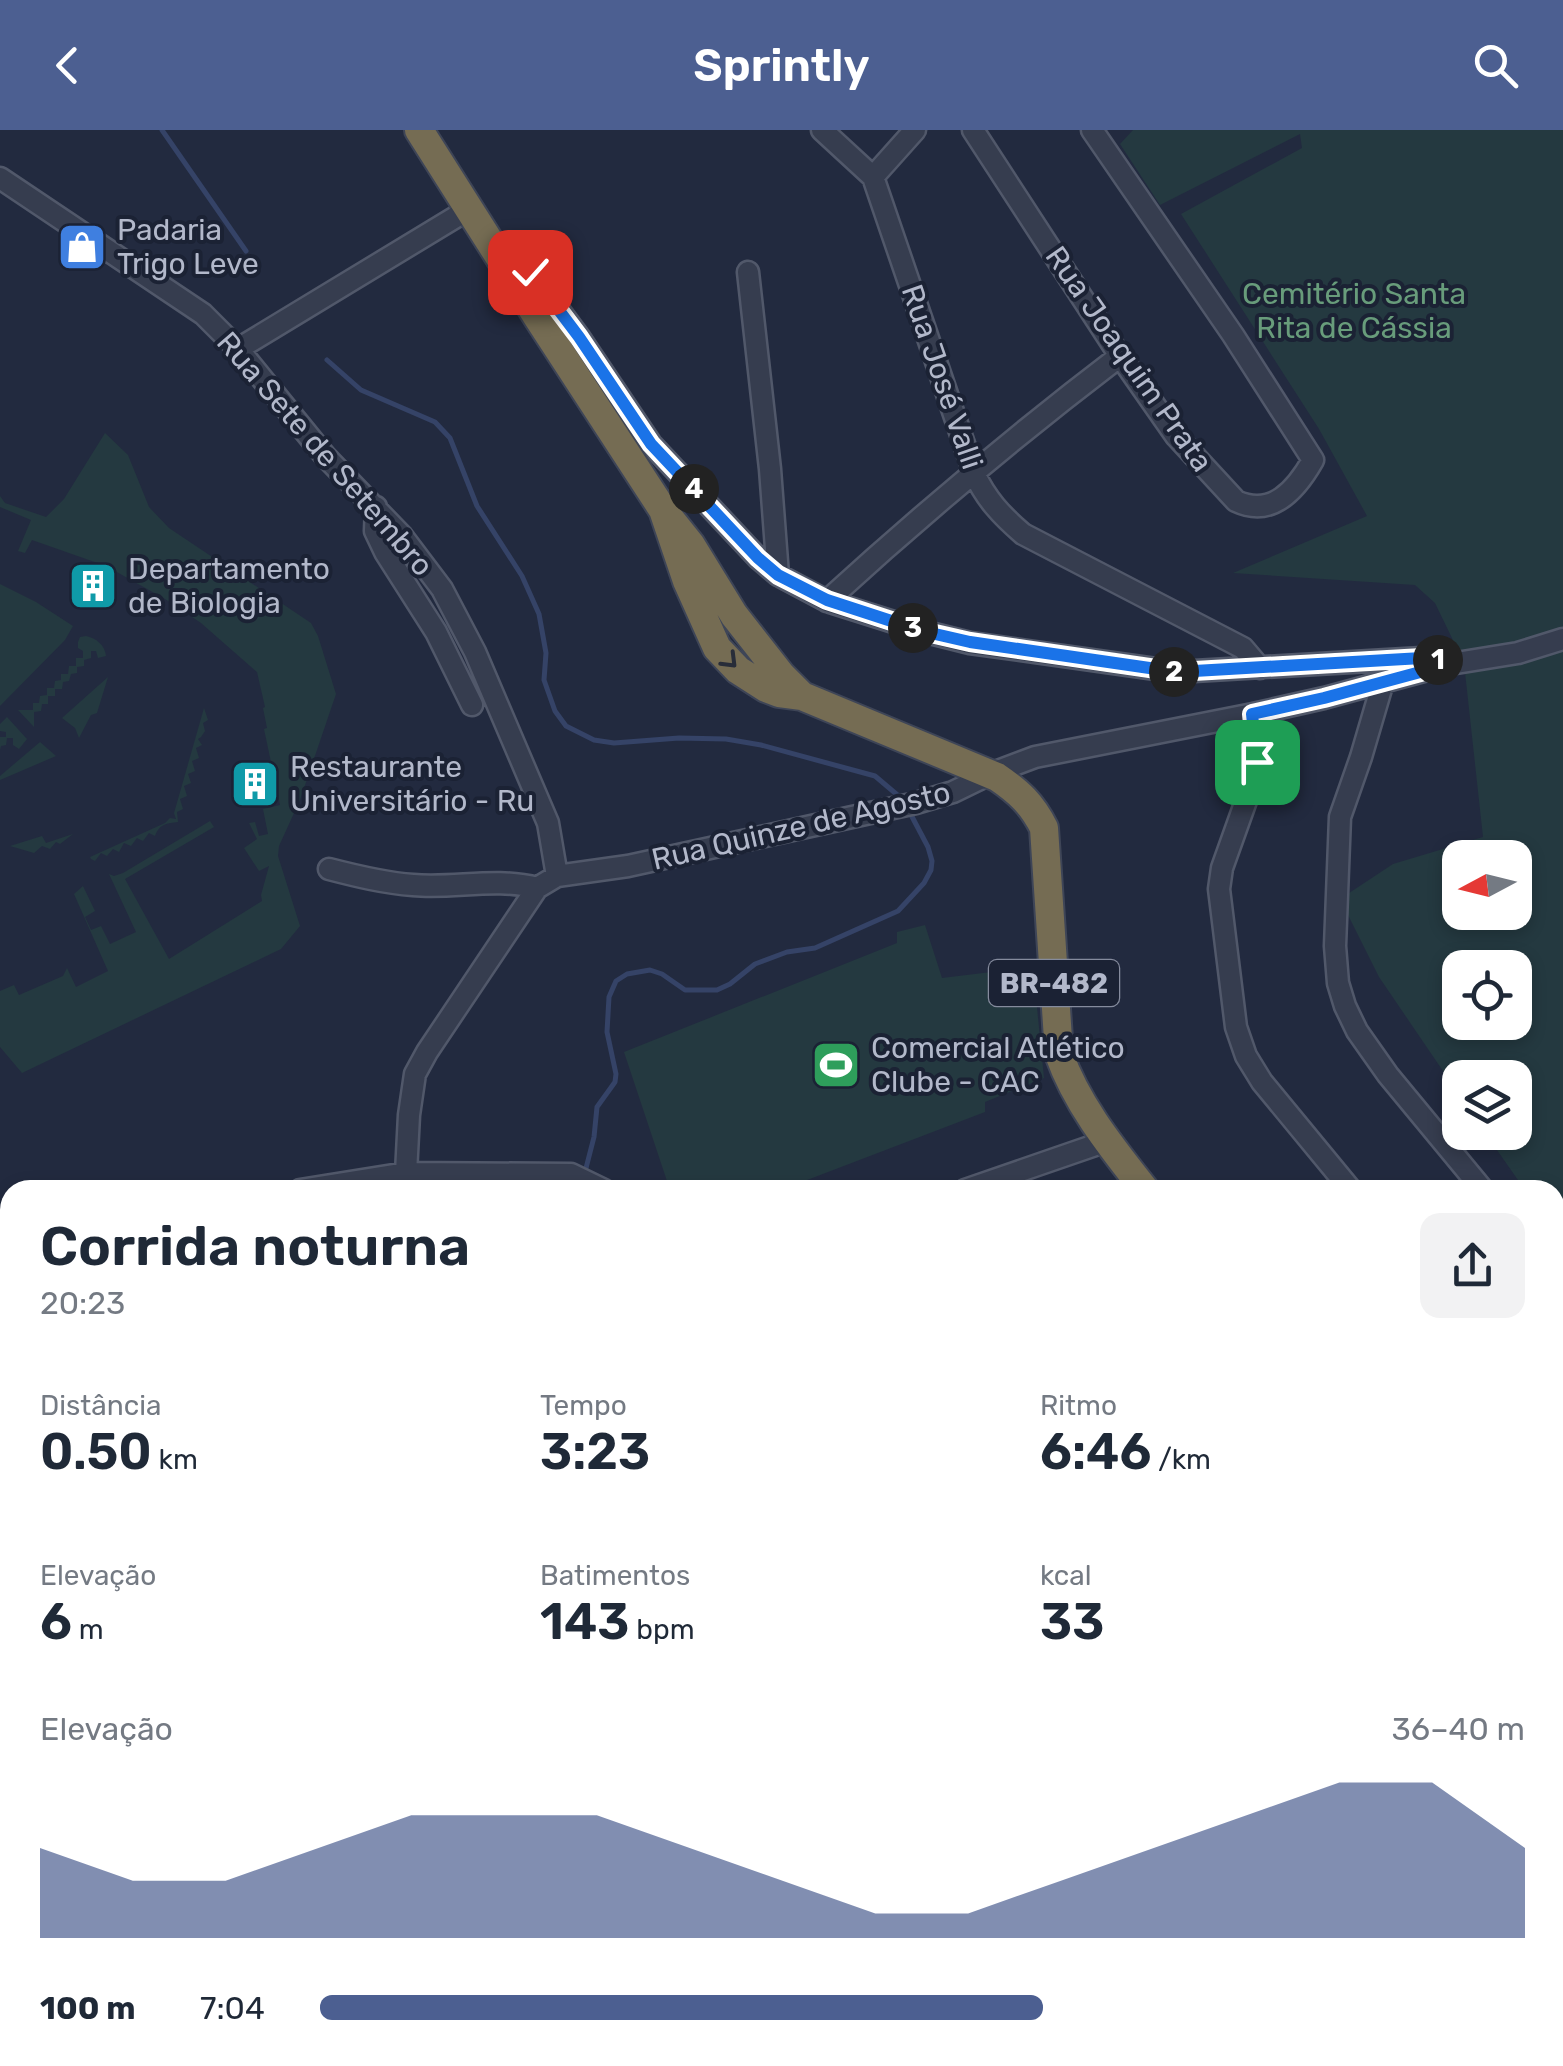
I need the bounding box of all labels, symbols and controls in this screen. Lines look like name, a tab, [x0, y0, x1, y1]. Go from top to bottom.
icon: back	[40, 38, 95, 93]
icon: search	[1468, 38, 1523, 93]
text: Sprintly	[693, 39, 870, 92]
place label: Padaria Trigo Leve	[117, 212, 259, 282]
shop icon: Padaria Trigo Leve	[56, 221, 108, 273]
pin	[488, 230, 573, 315]
street label: Rua Joaquim Prata	[1038, 239, 1220, 479]
icon: check	[503, 245, 558, 300]
park label: Cemitério Santa Rita de Cássia	[1242, 276, 1466, 346]
street label: Rua José Valli	[894, 280, 990, 474]
street label: Rua Sete de Setembro	[209, 325, 441, 583]
pin: 4	[669, 464, 719, 514]
text: 4	[684, 472, 704, 505]
place label: Departamento de Biologia	[128, 551, 330, 621]
building icon: Departamento de Biologia	[67, 560, 119, 612]
pin: 3	[888, 603, 938, 653]
text: 3	[904, 611, 922, 644]
pin: 1	[1413, 635, 1463, 685]
text: 1	[1431, 643, 1445, 676]
pin: 2	[1149, 647, 1199, 697]
one-way arrow	[719, 649, 737, 667]
text: 2	[1165, 655, 1183, 688]
pin	[1215, 720, 1300, 805]
icon: arrive	[1230, 735, 1285, 790]
place label: Restaurante Universitário - Ru	[290, 749, 534, 819]
building icon: Restaurante Universitário - Ru	[229, 758, 281, 810]
street label: Rua Quinze de Agosto	[648, 774, 954, 878]
north arrow	[1442, 840, 1532, 930]
map controls	[1442, 840, 1532, 1150]
button: locate	[1442, 950, 1532, 1040]
road number: BR-482	[989, 960, 1119, 1006]
place label: Comercial Atlético Clube - CAC	[871, 1030, 1125, 1100]
sports icon: Comercial Atlético Clube - CAC	[810, 1039, 862, 1091]
button: layers	[1442, 1060, 1532, 1150]
button: share	[1420, 1213, 1525, 1318]
text: Corrida noturna	[40, 1214, 470, 1279]
text: 20:23	[40, 1284, 125, 1322]
text: Distância	[40, 1389, 161, 1422]
text: Tempo	[540, 1389, 627, 1422]
text: Ritmo	[1040, 1389, 1117, 1422]
text: 0.50	[40, 1422, 152, 1482]
text: 3:23	[540, 1422, 650, 1482]
text: 6:46	[1040, 1422, 1151, 1482]
text: km	[152, 1443, 198, 1476]
text: /km	[1151, 1443, 1211, 1476]
text: Elevação	[40, 1559, 156, 1592]
text: Batimentos	[540, 1559, 690, 1592]
text: kcal	[1040, 1559, 1091, 1592]
text: 6	[40, 1592, 72, 1652]
text: 143	[540, 1592, 630, 1652]
text: 33	[1040, 1592, 1104, 1652]
text: m	[72, 1613, 104, 1646]
text: bpm	[630, 1613, 695, 1646]
text: Elevação	[40, 1710, 173, 1748]
text: 36–40 m	[1392, 1710, 1525, 1748]
text: 100 m	[40, 1989, 136, 2027]
text: 7:04	[200, 1989, 265, 2027]

